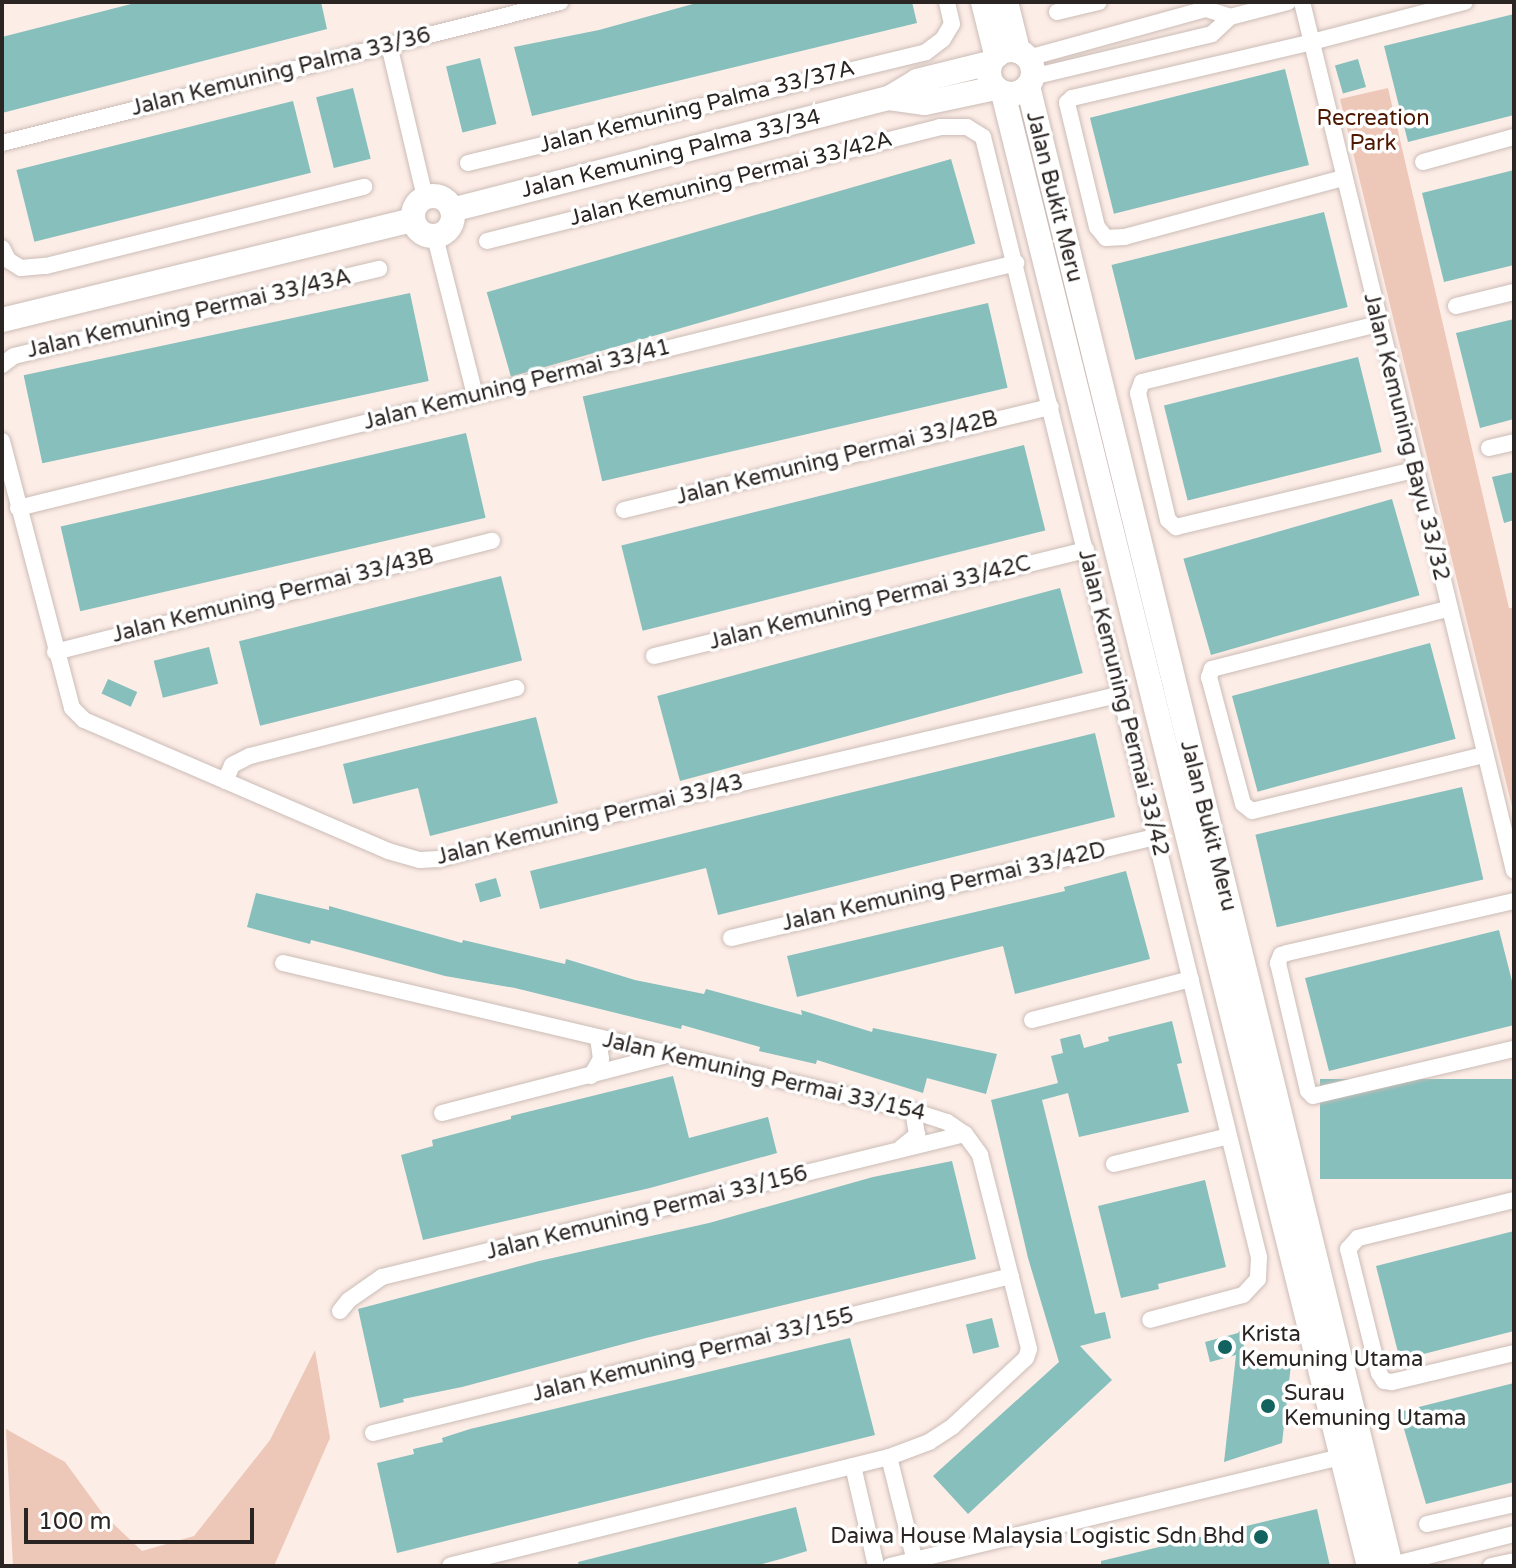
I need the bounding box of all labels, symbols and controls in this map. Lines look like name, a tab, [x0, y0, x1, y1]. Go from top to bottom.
street label: Jalan Kemuning Palma 33/36	[129, 22, 433, 122]
street label: Jalan Kemuning Palma 33/37A	[537, 55, 857, 159]
street label: Jalan Kemuning Palma 33/34	[519, 104, 823, 204]
park label: Recreation Park	[1316, 105, 1430, 156]
street label: Jalan Bukit Meru	[1020, 109, 1088, 285]
street label: Jalan Kemuning Permai 33/42A	[567, 126, 895, 232]
street label: Jalan Kemuning Permai 33/43A	[25, 264, 353, 364]
street label: Jalan Kemuning Bayu 33/32	[1357, 290, 1455, 584]
street label: Jalan Kemuning Permai 33/41	[361, 334, 673, 436]
street label: Jalan Kemuning Permai 33/42B	[674, 405, 1000, 511]
street label: Jalan Kemuning Permai 33/43B	[110, 543, 436, 649]
street label: Jalan Kemuning Permai 33/42	[1072, 547, 1174, 859]
street label: Jalan Kemuning Permai 33/42C	[707, 550, 1033, 656]
street label: Jalan Bukit Meru	[1174, 738, 1242, 914]
street label: Jalan Kemuning Permai 33/43	[434, 769, 746, 871]
street label: Jalan Kemuning Permai 33/42D	[780, 837, 1108, 937]
street label: Jalan Kemuning Permai 33/154	[600, 1027, 928, 1127]
street label: Jalan Kemuning Permai 33/156	[484, 1160, 810, 1266]
street label: Jalan Kemuning Permai 33/155	[530, 1302, 856, 1408]
place label: Krista Kemuning Utama	[1241, 1321, 1423, 1372]
marker: Krista Kemuning Utama	[1216, 1338, 1234, 1356]
place label: Surau Kemuning Utama	[1284, 1380, 1466, 1432]
marker: Surau Kemuning Utama	[1259, 1397, 1277, 1415]
scale bar	[28, 1492, 258, 1542]
text: 100 m	[38, 1507, 112, 1536]
place label: Daiwa House Malaysia Logistic Sdn Bhd	[830, 1524, 1245, 1550]
marker: Daiwa House Malaysia Logistic Sdn Bhd	[1252, 1528, 1270, 1546]

